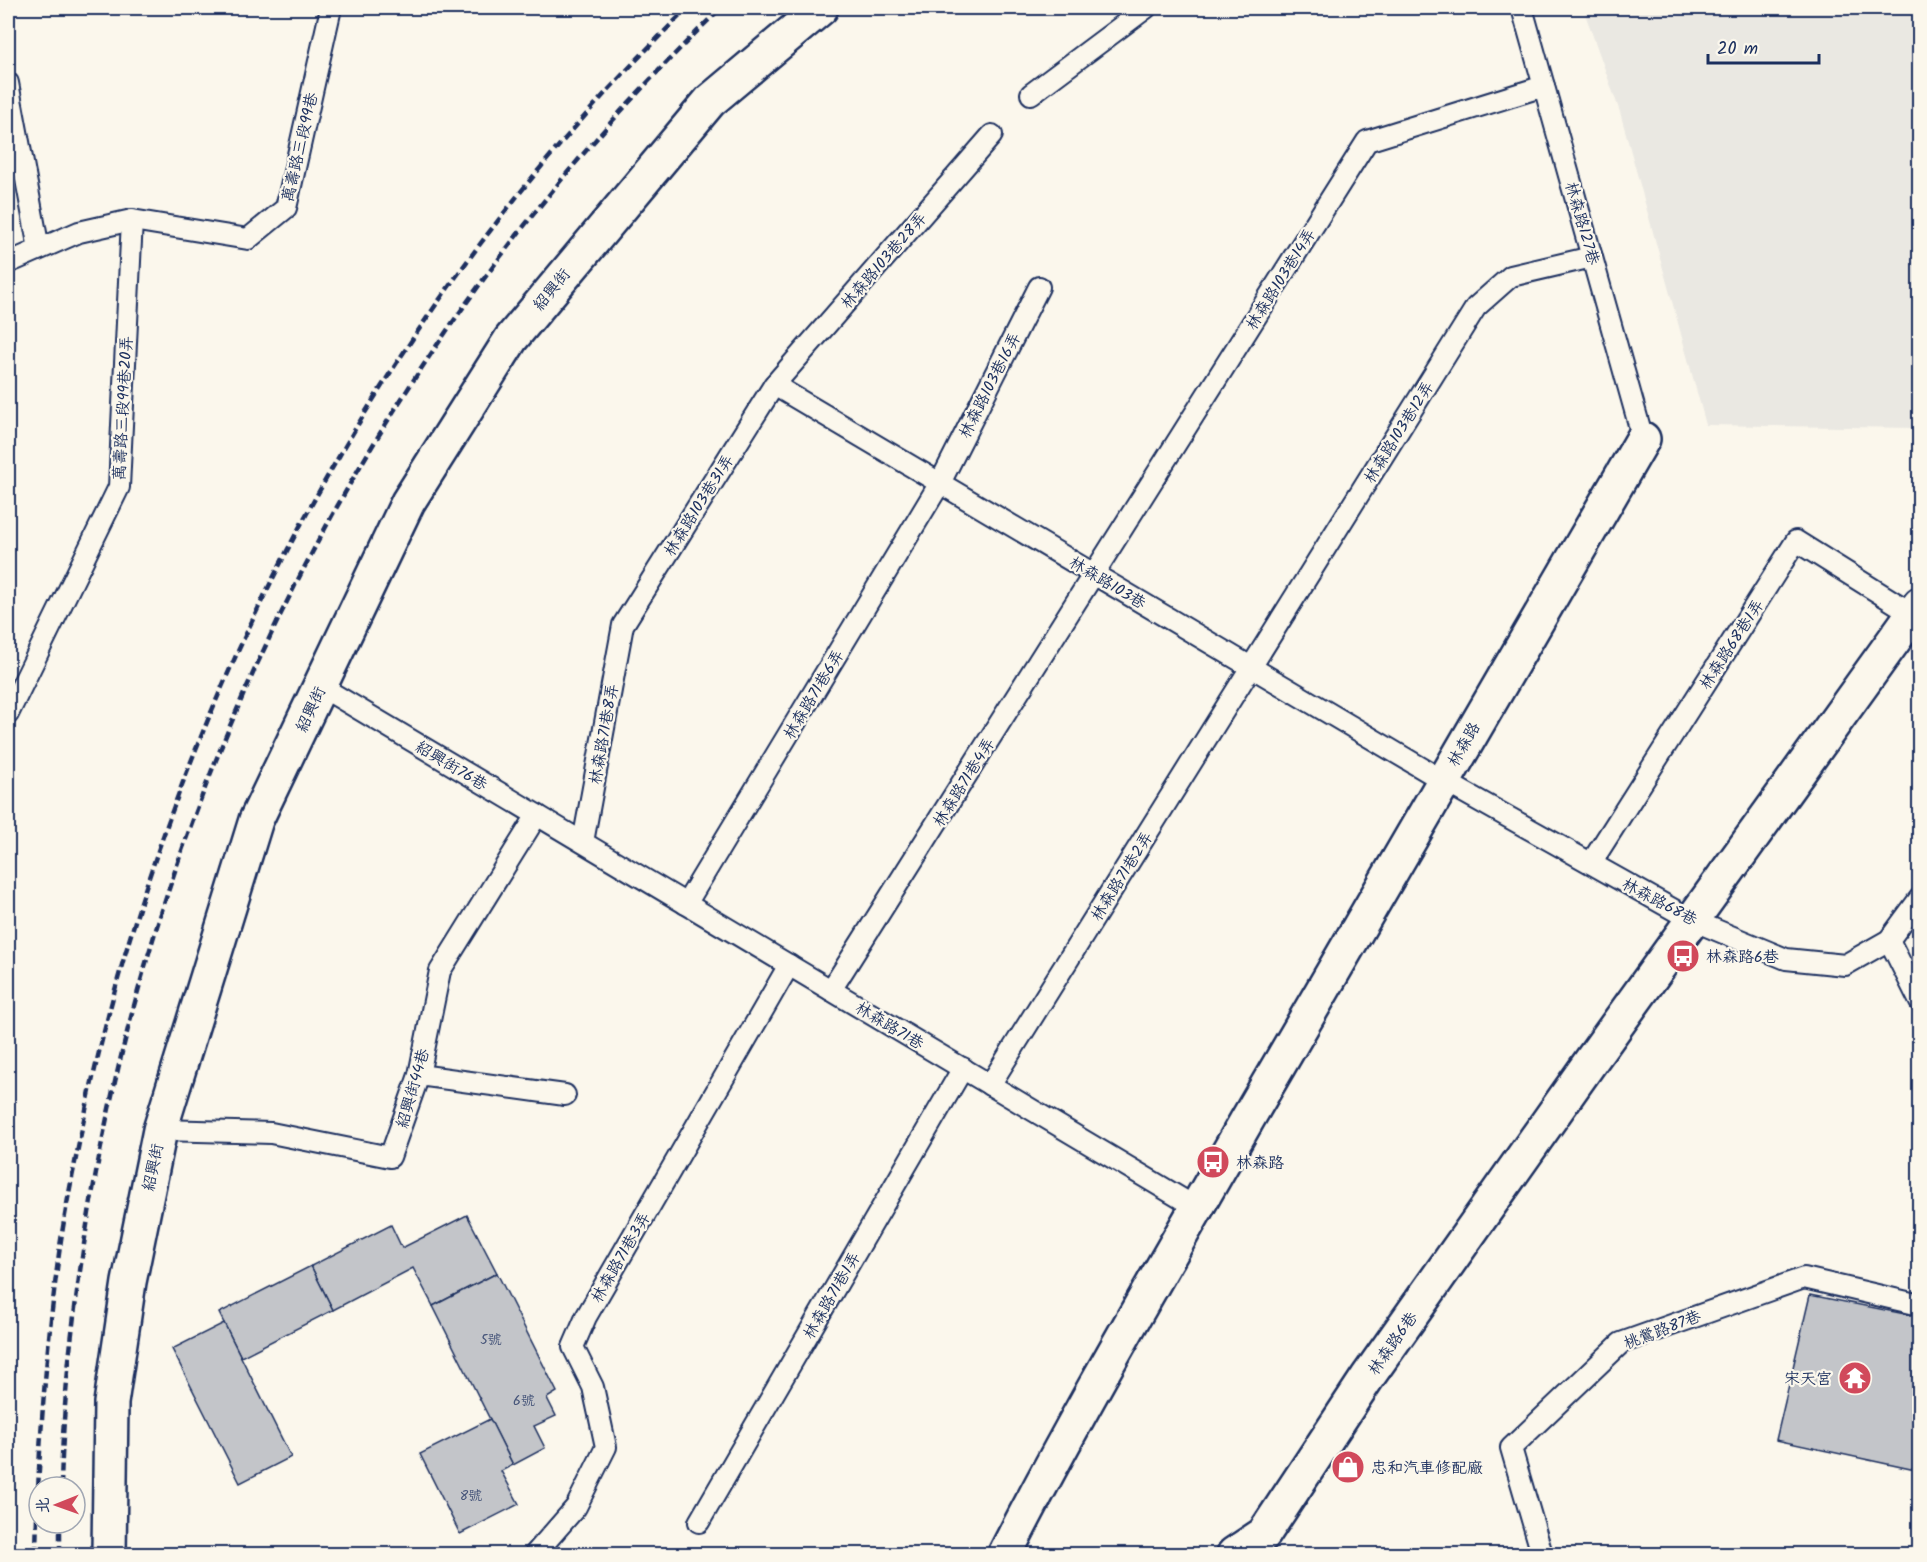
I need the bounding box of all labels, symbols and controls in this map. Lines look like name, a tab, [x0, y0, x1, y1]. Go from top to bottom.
scale bar	[1708, 27, 1819, 65]
text: 20 m	[1717, 35, 1758, 64]
street label: 萬壽路三段99巷	[276, 90, 325, 205]
street label: 林森路127巷	[1558, 179, 1605, 268]
street label: 林森路103巷28弄	[835, 207, 933, 315]
street label: 林森路103巷14弄	[1240, 224, 1323, 336]
street label: 紹興街	[527, 263, 577, 316]
street label: 林森路103巷16弄	[953, 328, 1028, 443]
street label: 萬壽路三段99巷20弄	[107, 335, 140, 481]
street label: 林森路103巷12弄	[1358, 377, 1441, 489]
street label: 林森路103巷31弄	[658, 450, 741, 562]
street label: 林森路103巷	[1064, 550, 1151, 616]
street label: 林森路68巷1弄	[1694, 595, 1771, 695]
street label: 林森路71巷6弄	[777, 645, 851, 745]
street label: 林森路71巷8弄	[583, 682, 626, 787]
street label: 紹興街	[290, 683, 333, 737]
street label: 林森路	[1441, 718, 1487, 772]
street label: 林森路71巷4弄	[927, 733, 1002, 832]
street label: 紹興街76巷	[410, 735, 492, 798]
street label: 林森路71巷2弄	[1085, 827, 1160, 927]
street label: 林森路68巷	[1617, 872, 1702, 933]
bus stop icon: 林森路6巷	[1665, 938, 1701, 974]
place label: 林森路6巷	[1706, 945, 1779, 970]
street label: 林森路71巷	[850, 996, 928, 1057]
street label: 紹興街44巷	[390, 1046, 437, 1131]
street label: 紹興街	[136, 1141, 171, 1193]
bus stop icon: 林森路	[1195, 1144, 1231, 1180]
place label: 林森路	[1236, 1151, 1284, 1176]
street label: 林森路71巷3弄	[585, 1208, 658, 1308]
street label: 林森路71巷1弄	[797, 1247, 867, 1344]
street label: 桃鶯路87巷	[1620, 1304, 1705, 1357]
street label: 林森路6巷	[1362, 1307, 1424, 1381]
house number: 5號	[480, 1329, 502, 1351]
temple icon: 宋天宮	[1837, 1360, 1873, 1396]
place label: 宋天宮	[1784, 1367, 1832, 1392]
house number: 6號	[513, 1390, 535, 1412]
shop icon: 忠和汽車修配廠	[1330, 1449, 1366, 1485]
place label: 忠和汽車修配廠	[1371, 1456, 1483, 1481]
north arrow	[27, 1475, 87, 1535]
house number: 8號	[460, 1485, 482, 1507]
text: 北	[31, 1497, 56, 1513]

